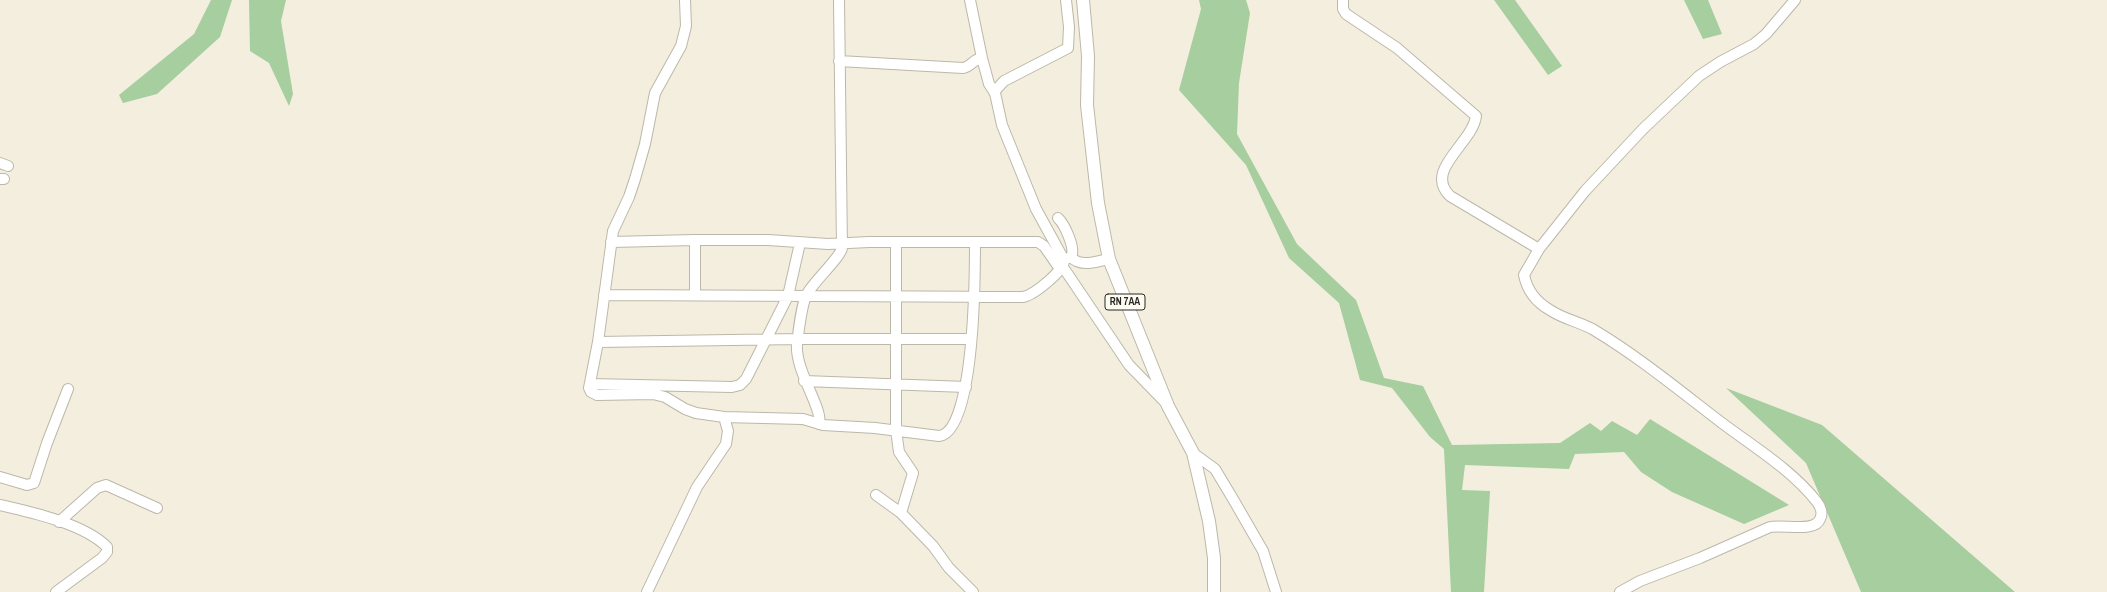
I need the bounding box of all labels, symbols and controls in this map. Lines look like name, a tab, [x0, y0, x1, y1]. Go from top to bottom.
road number: RN 7AA	[1105, 294, 1145, 310]

